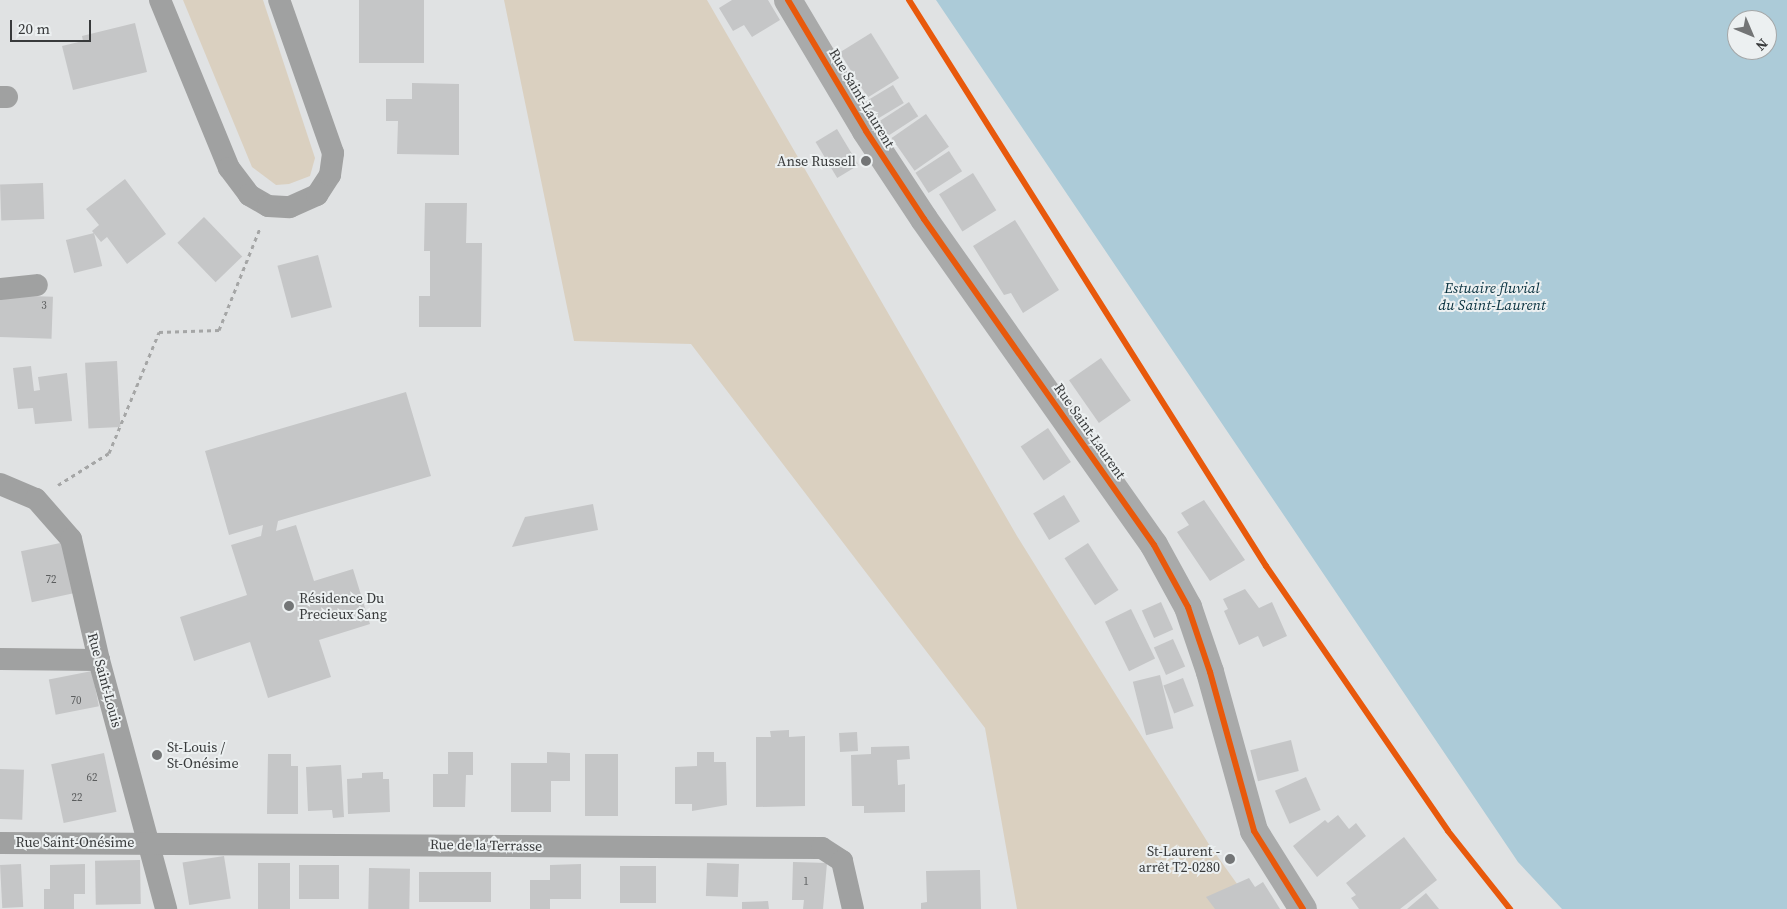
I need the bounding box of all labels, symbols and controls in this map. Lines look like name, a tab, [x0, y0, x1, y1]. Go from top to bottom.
scale bar	[12, 10, 94, 42]
north arrow	[1727, 10, 1777, 60]
text: 20 m	[18, 18, 50, 39]
text: N	[1751, 34, 1773, 56]
street label: Rue Saint-Laurent	[826, 45, 898, 151]
place label: Anse Russell	[777, 153, 856, 169]
marker: Anse Russell	[860, 155, 872, 167]
water label: Estuaire fluvial du Saint-Laurent	[1438, 278, 1546, 313]
house number: 3	[41, 299, 47, 313]
street label: Rue Saint-Laurent	[1051, 380, 1129, 482]
house number: 72	[46, 573, 56, 587]
place label: Résidence Du Precieux Sang	[299, 590, 387, 622]
marker: Résidence Du Precieux Sang	[283, 600, 295, 612]
street label: Rue Saint-Louis	[84, 631, 126, 729]
house number: 70	[71, 694, 81, 708]
place label: St-Louis / St-Onésime	[167, 739, 239, 772]
marker: St-Louis / St-Onésime	[151, 749, 163, 761]
house number: 62	[87, 771, 97, 785]
house number: 22	[72, 791, 82, 805]
street label: Rue Saint-Onésime	[16, 834, 134, 850]
street label: Rue de la Terrasse	[429, 836, 543, 854]
place label: St-Laurent - arrêt T2-0280	[1138, 843, 1220, 876]
marker: St-Laurent - arrêt T2-0280	[1224, 853, 1236, 865]
house number: 1	[803, 875, 809, 889]

